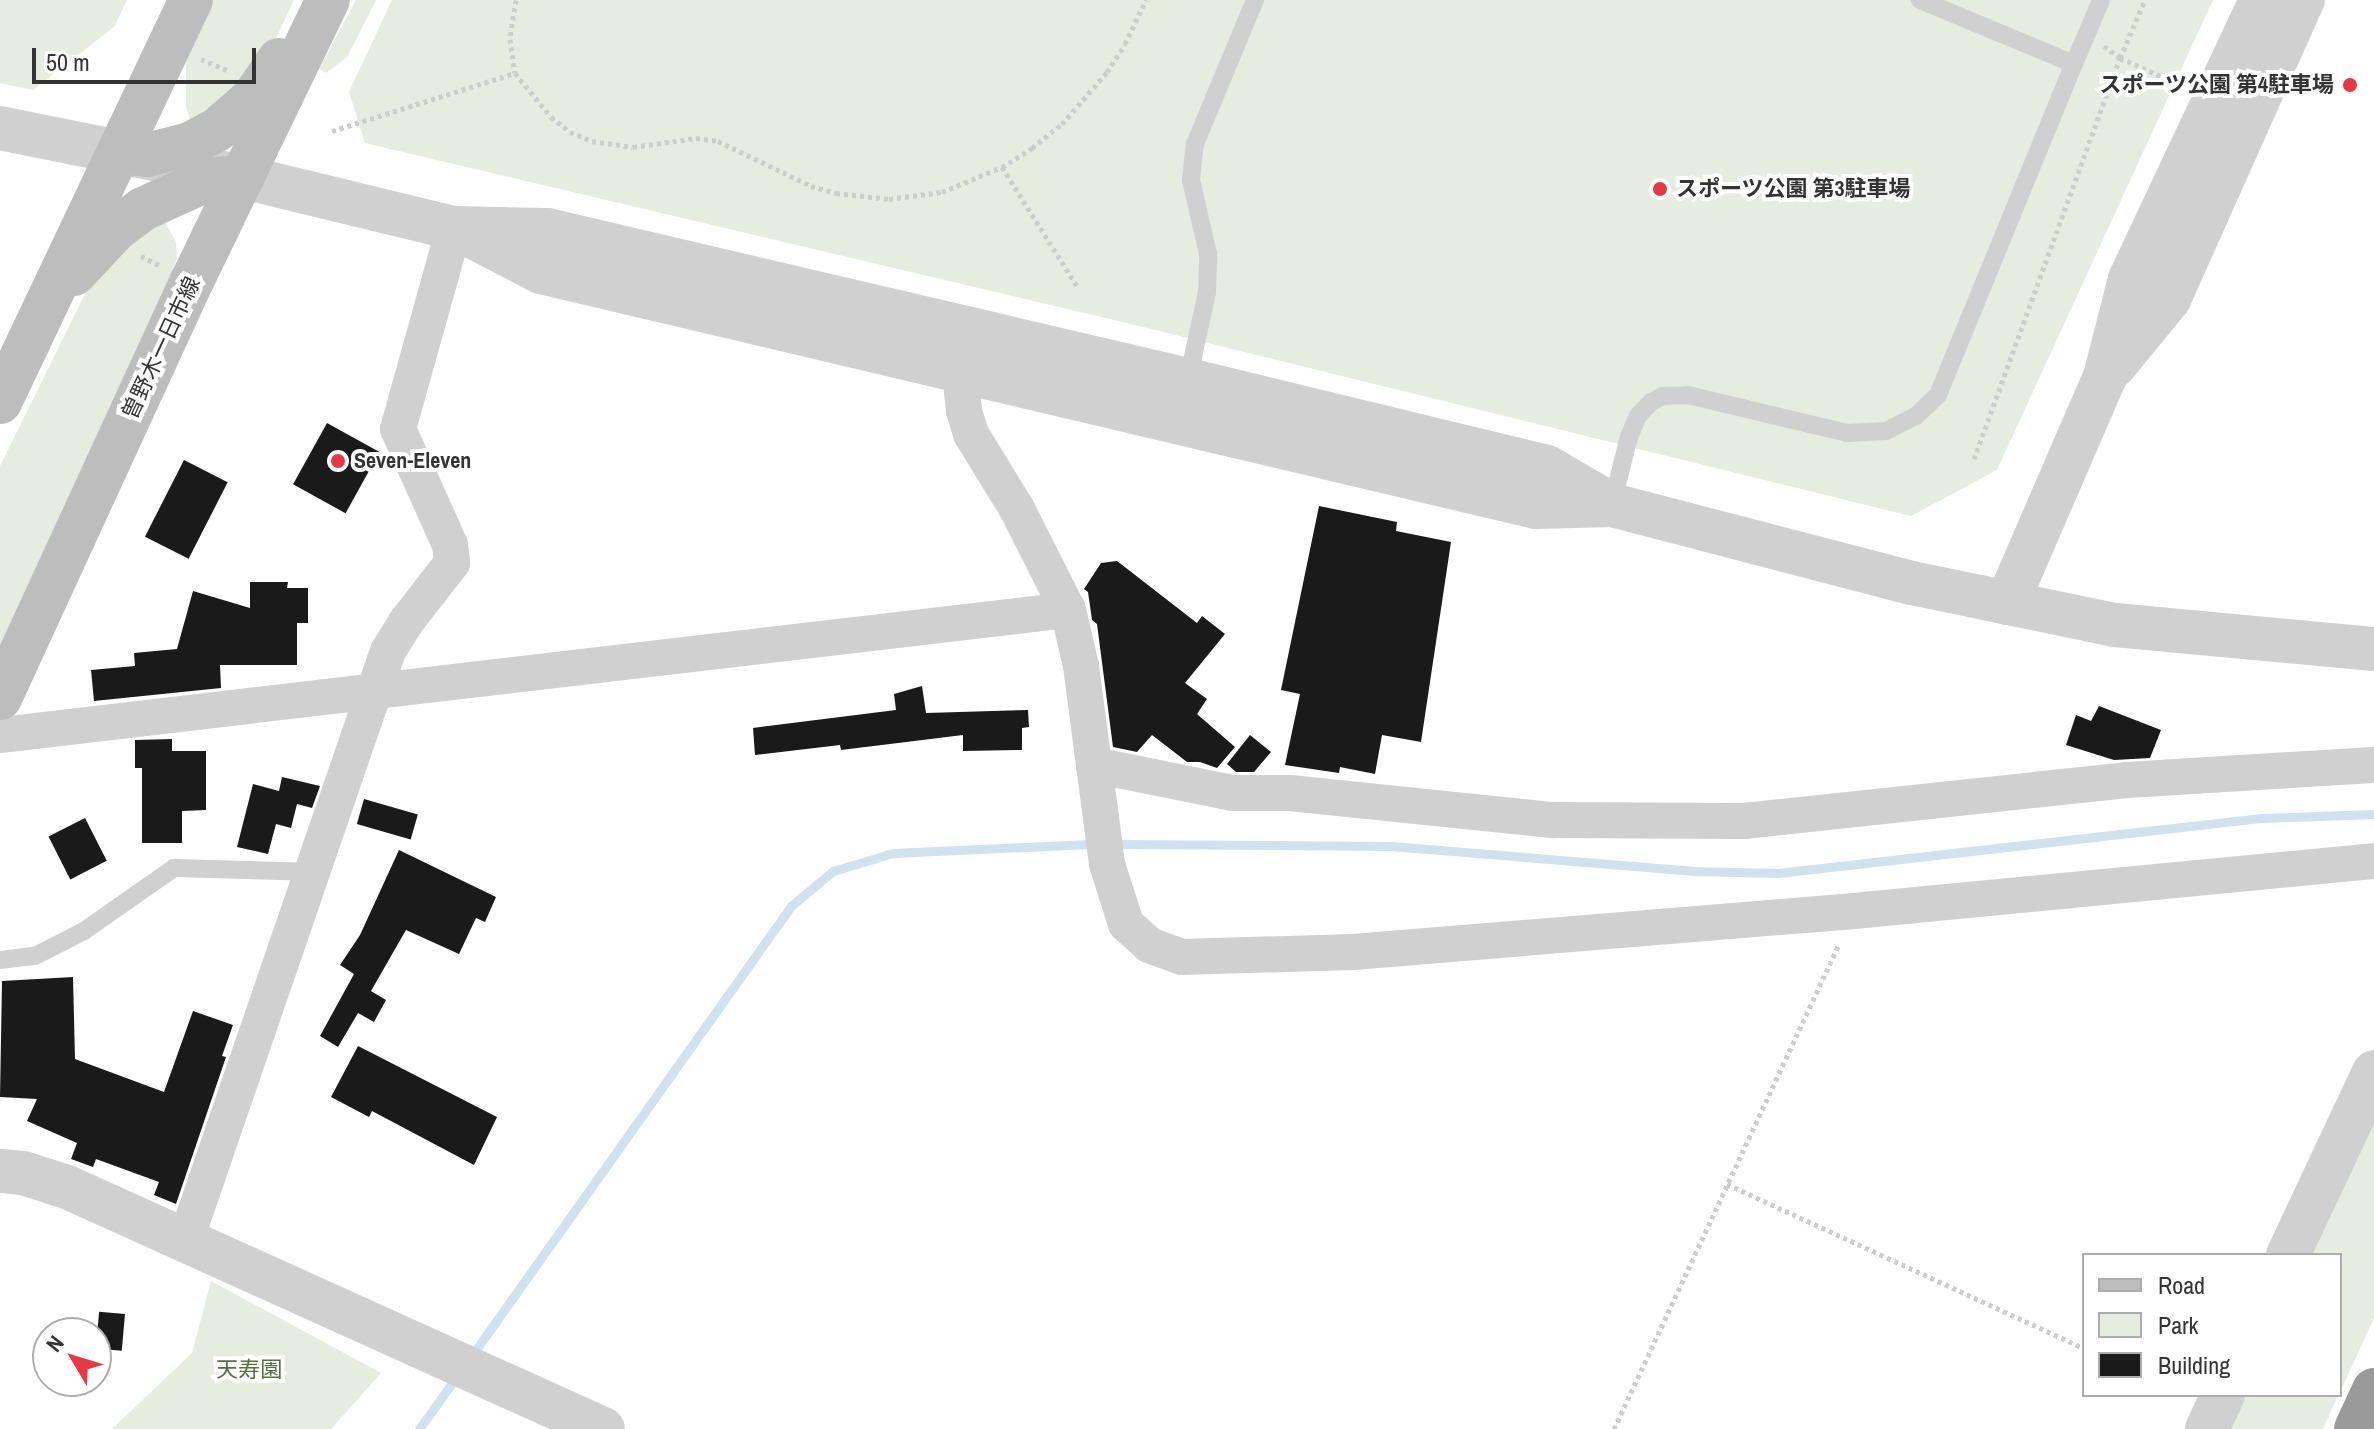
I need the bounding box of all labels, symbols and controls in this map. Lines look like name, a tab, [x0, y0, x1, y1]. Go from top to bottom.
scale bar	[36, 32, 260, 82]
text: 50 m	[46, 46, 90, 78]
place label: スポーツ公園 第4駐車場	[2099, 72, 2334, 98]
marker: スポーツ公園 第4駐車場	[2341, 76, 2359, 94]
place label: スポーツ公園 第3駐車場	[1676, 176, 1911, 202]
marker: スポーツ公園 第3駐車場	[1651, 180, 1669, 198]
street label: 曽野木一日市線	[116, 273, 206, 423]
place label: Seven-Eleven	[354, 448, 471, 474]
marker: Seven-Eleven	[329, 452, 347, 470]
legend	[2082, 1253, 2342, 1397]
text: Road	[2158, 1269, 2205, 1301]
text: Park	[2158, 1309, 2198, 1341]
north arrow	[32, 1317, 112, 1397]
text: N	[39, 1329, 70, 1358]
text: Building	[2158, 1349, 2230, 1381]
park label: 天寿園	[216, 1357, 282, 1383]

